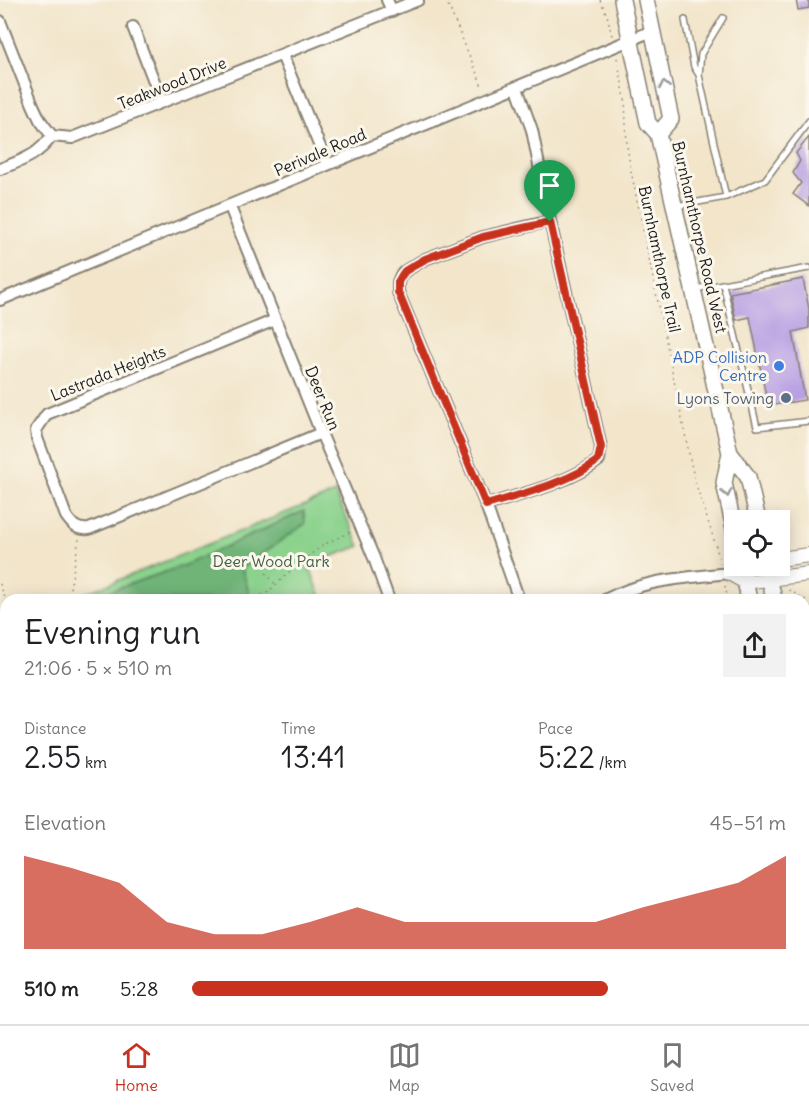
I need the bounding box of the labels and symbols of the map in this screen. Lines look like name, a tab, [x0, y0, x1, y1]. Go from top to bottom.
street label: Teakwood Drive	[115, 52, 229, 114]
one-way arrow	[658, 80, 671, 90]
street label: Perivale Road	[271, 124, 369, 180]
street label: Burnhamthorpe Road West	[668, 139, 732, 335]
pin	[524, 160, 575, 222]
street label: Burnhamthorpe Trail	[635, 184, 685, 334]
street label: Lastrada Heights	[47, 341, 169, 405]
place label: ADP Collision Centre	[673, 347, 767, 385]
marker: ADP Collision Centre	[772, 359, 786, 373]
street label: Deer Run	[301, 363, 345, 433]
place label: Lyons Towing	[676, 388, 774, 408]
marker: Lyons Towing	[779, 391, 793, 405]
one-way arrow	[719, 488, 732, 498]
park label: Deer Wood Park	[212, 551, 330, 571]

